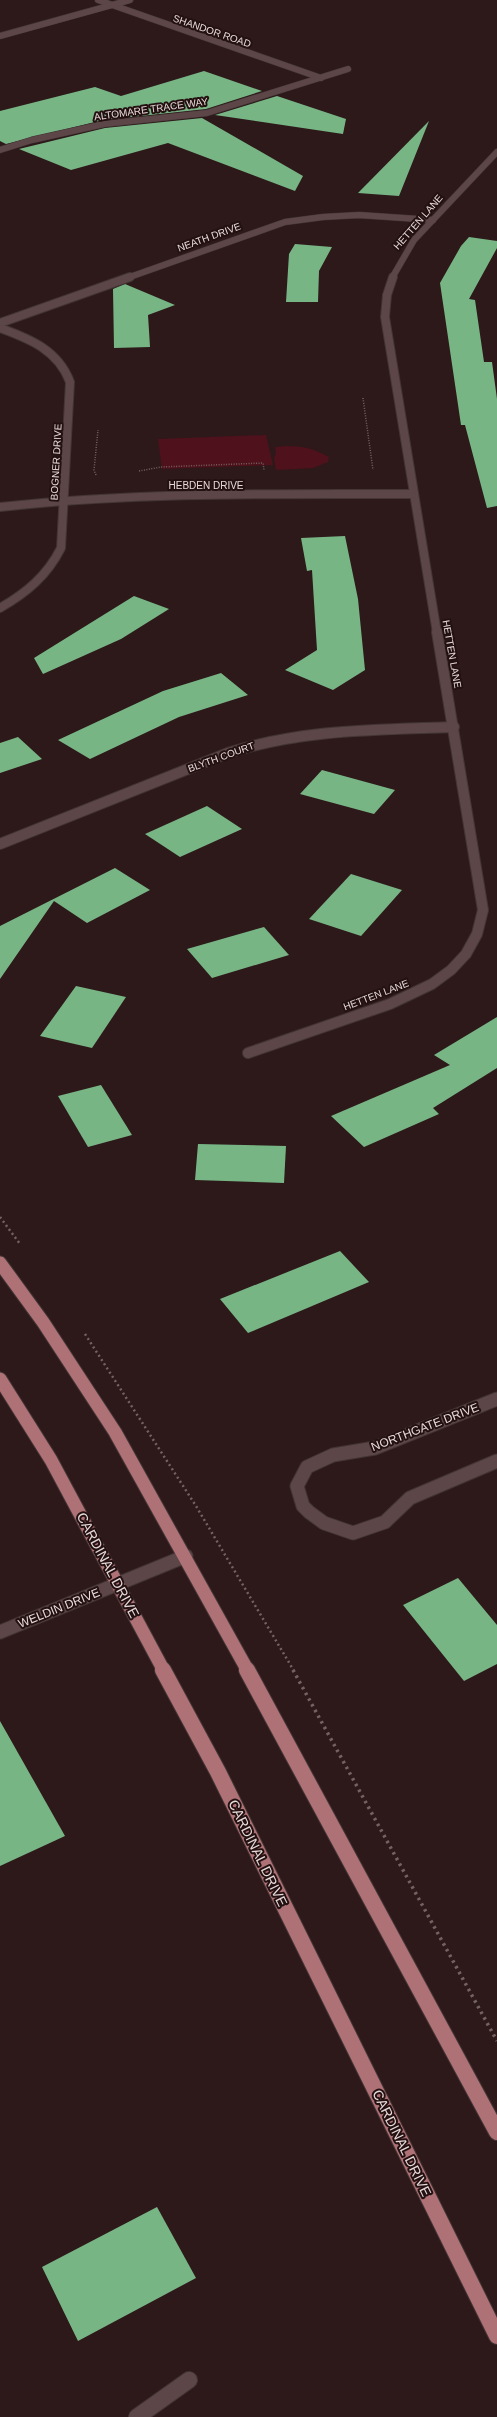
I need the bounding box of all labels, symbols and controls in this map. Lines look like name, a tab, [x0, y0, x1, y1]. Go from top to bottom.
street label: SHANDOR ROAD	[172, 13, 252, 49]
street label: ALTOMARE TRACE WAY	[93, 96, 209, 122]
street label: HETTEN LANE	[391, 192, 445, 252]
street label: NEATH DRIVE	[176, 220, 242, 254]
street label: BOGNER DRIVE	[49, 423, 64, 501]
street label: HEBDEN DRIVE	[168, 480, 244, 491]
street label: HETTEN LANE	[441, 619, 463, 689]
street label: BLYTH COURT	[186, 740, 256, 774]
street label: HETTEN LANE	[342, 977, 410, 1012]
street label: NORTHGATE DRIVE	[369, 1400, 481, 1454]
street label: CARDINAL DRIVE	[73, 1510, 143, 1620]
street label: WELDIN DRIVE	[16, 1585, 102, 1631]
street label: CARDINAL DRIVE	[225, 1797, 291, 1909]
street label: CARDINAL DRIVE	[369, 2087, 435, 2199]

